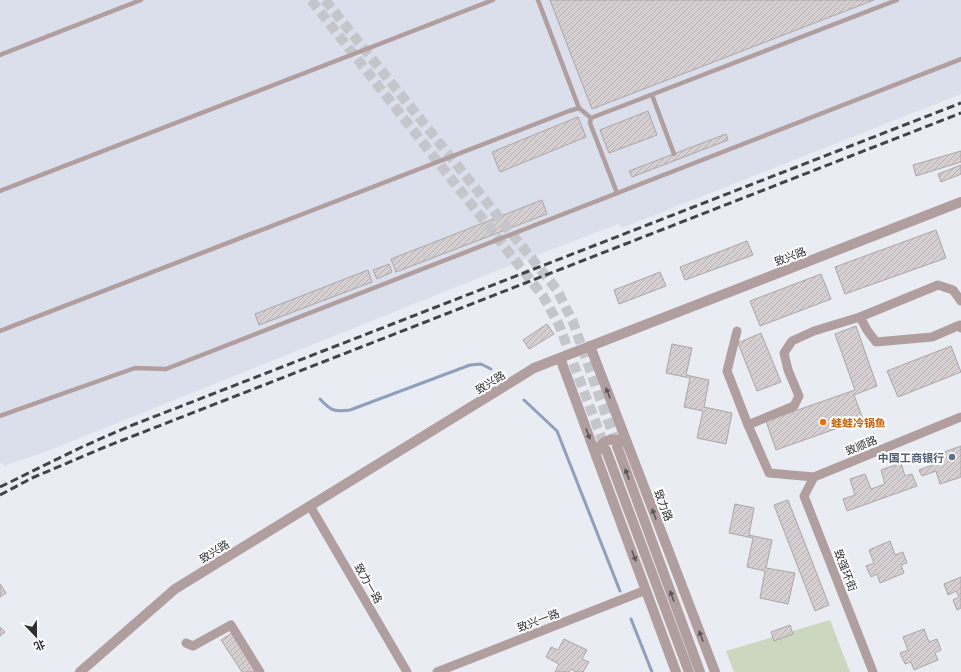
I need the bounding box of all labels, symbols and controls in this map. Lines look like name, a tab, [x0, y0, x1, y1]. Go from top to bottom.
street label: 致兴路	[772, 243, 808, 269]
street label: 致兴路	[472, 367, 508, 397]
one-way arrow	[605, 386, 611, 398]
place label: 蛙蛙冷锅鱼	[831, 415, 886, 430]
marker: 蛙蛙冷锅鱼	[818, 417, 828, 427]
one-way arrow	[585, 429, 591, 441]
street label: 致顺路	[843, 432, 879, 458]
place label: 中国工商银行	[878, 450, 944, 465]
marker: 中国工商银行	[947, 452, 957, 462]
one-way arrow	[623, 468, 629, 480]
street label: 致力路	[651, 487, 677, 523]
one-way arrow	[651, 508, 657, 520]
street label: 致兴路	[196, 536, 232, 566]
street label: 致强环街	[831, 547, 861, 593]
one-way arrow	[631, 550, 637, 562]
street label: 致力一路	[352, 560, 386, 606]
one-way arrow	[668, 590, 674, 602]
street label: 致兴一路	[515, 605, 561, 635]
north arrow	[16, 616, 56, 656]
one-way arrow	[697, 629, 703, 641]
text: 北	[32, 637, 48, 655]

